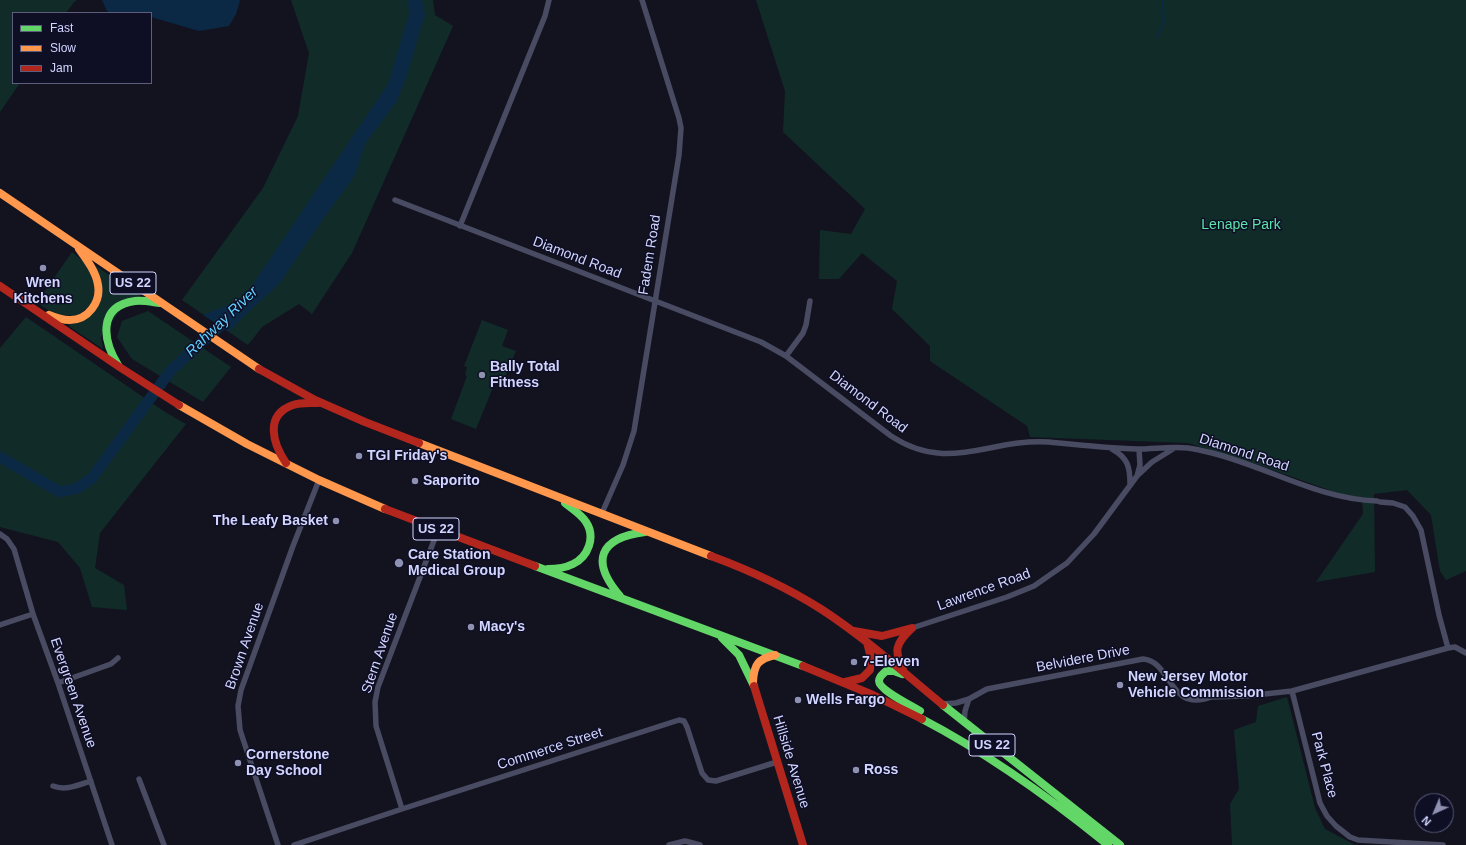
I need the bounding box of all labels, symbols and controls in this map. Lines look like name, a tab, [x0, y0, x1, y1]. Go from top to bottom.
legend	[12, 12, 152, 84]
text: Fast	[50, 21, 73, 35]
text: Slow	[50, 41, 76, 55]
text: Jam	[50, 61, 73, 75]
street label: Fadem Road	[635, 214, 665, 296]
park label: Lenape Park	[1201, 217, 1281, 233]
street label: Diamond Road	[530, 233, 624, 283]
marker: Wren Kitchens	[38, 263, 48, 273]
road number: US 22	[110, 272, 156, 294]
place label: Wren Kitchens	[13, 275, 73, 308]
water label: Rahway River	[182, 283, 262, 361]
place label: Bally Total Fitness	[490, 359, 560, 392]
street label: Diamond Road	[826, 367, 910, 437]
marker: Bally Total Fitness	[477, 370, 487, 380]
street label: Diamond Road	[1197, 431, 1291, 475]
place label: TGI Friday's	[367, 448, 447, 464]
marker: TGI Friday's	[354, 451, 364, 461]
place label: Saporito	[423, 473, 480, 489]
marker: Saporito	[410, 476, 420, 486]
place label: The Leafy Basket	[213, 513, 328, 529]
marker: The Leafy Basket	[331, 516, 341, 526]
road number: US 22	[413, 518, 459, 540]
place label: Care Station Medical Group	[408, 547, 505, 580]
marker: Care Station Medical Group	[393, 557, 405, 569]
street label: Lawrence Road	[935, 565, 1033, 615]
street label: Brown Avenue	[222, 600, 268, 692]
street label: Stern Avenue	[358, 610, 402, 696]
place label: Macy's	[479, 619, 525, 635]
marker: Macy's	[466, 622, 476, 632]
street label: Evergreen Avenue	[46, 636, 100, 750]
street label: Belvidere Drive	[1035, 642, 1131, 676]
place label: 7-Eleven	[862, 654, 920, 670]
marker: 7-Eleven	[849, 657, 859, 667]
place label: New Jersey Motor Vehicle Commission	[1128, 669, 1264, 702]
marker: New Jersey Motor Vehicle Commission	[1115, 680, 1125, 690]
place label: Wells Fargo	[806, 692, 885, 708]
marker: Wells Fargo	[793, 695, 803, 705]
street label: Hillside Avenue	[769, 714, 813, 810]
street label: Commerce Street	[495, 724, 605, 774]
street label: Park Place	[1307, 730, 1341, 800]
road number: US 22	[969, 734, 1015, 756]
place label: Cornerstone Day School	[246, 747, 329, 780]
marker: Cornerstone Day School	[233, 758, 243, 768]
place label: Ross	[864, 762, 898, 778]
marker: Ross	[851, 765, 861, 775]
north arrow	[1414, 793, 1454, 833]
text: N	[1419, 814, 1433, 828]

